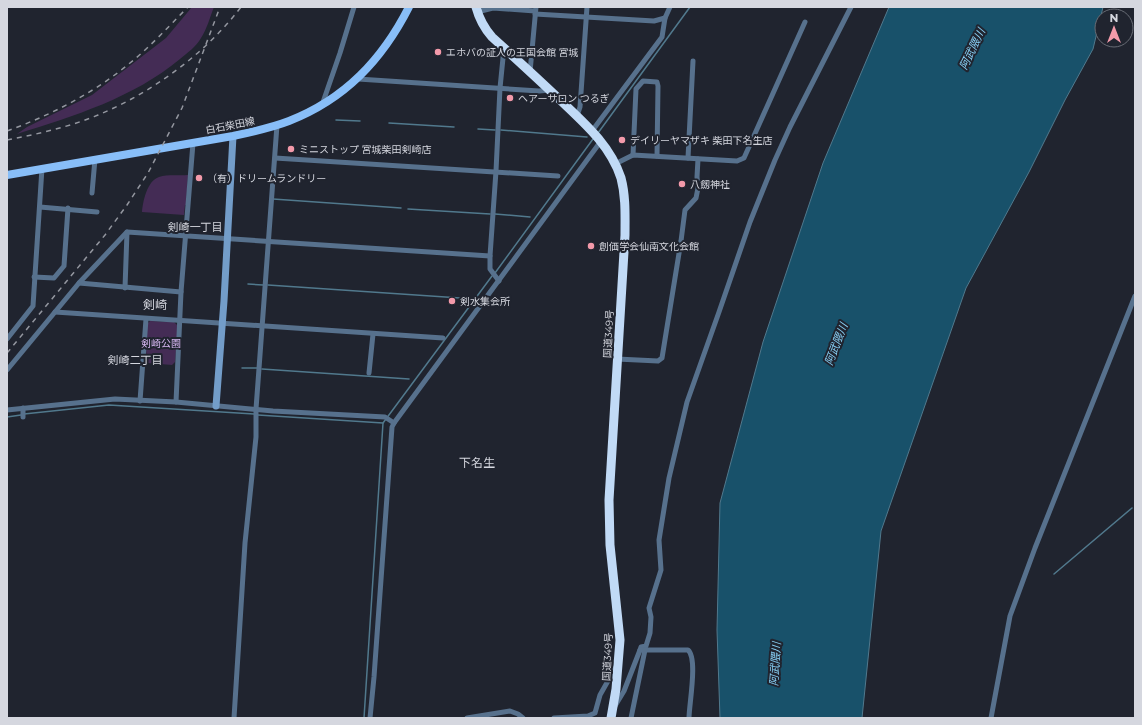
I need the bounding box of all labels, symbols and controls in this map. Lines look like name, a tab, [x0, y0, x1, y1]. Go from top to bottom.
north arrow	[1094, 8, 1134, 48]
text: N	[1110, 11, 1118, 25]
water label: 阿武隈川	[956, 25, 988, 72]
place label: エホバの証人の王国会館 宮城	[446, 46, 579, 59]
marker: エホバの証人の王国会館 宮城	[433, 47, 443, 57]
place label: ヘアーサロン つるぎ	[518, 92, 610, 105]
marker: ヘアーサロン つるぎ	[505, 93, 515, 103]
street label: 白石柴田線	[204, 114, 256, 137]
place label: デイリーヤマザキ 柴田下名生店	[630, 134, 773, 147]
marker: デイリーヤマザキ 柴田下名生店	[617, 135, 627, 145]
place label: ミニストップ 宮城柴田剣崎店	[299, 143, 432, 156]
marker: ミニストップ 宮城柴田剣崎店	[286, 144, 296, 154]
place label: （有）ドリームランドリー	[207, 172, 326, 185]
marker: （有）ドリームランドリー	[194, 173, 204, 183]
place label: 八劔神社	[690, 178, 730, 191]
marker: 八劔神社	[677, 179, 687, 189]
district label: 剣崎一丁目	[168, 220, 223, 234]
place label: 創価学会仙南文化会館	[599, 240, 699, 253]
marker: 創価学会仙南文化会館	[586, 241, 596, 251]
place label: 剣水集会所	[460, 295, 510, 308]
marker: 剣水集会所	[447, 296, 457, 306]
district label: 剣崎	[143, 297, 167, 312]
street label: 国道349号	[601, 310, 616, 358]
water label: 阿武隈川	[822, 320, 851, 367]
park label: 剣崎公園	[141, 337, 181, 350]
district label: 剣崎二丁目	[108, 353, 163, 367]
district label: 下名生	[459, 455, 495, 470]
street label: 国道349号	[600, 633, 615, 681]
water label: 阿武隈川	[766, 641, 784, 686]

